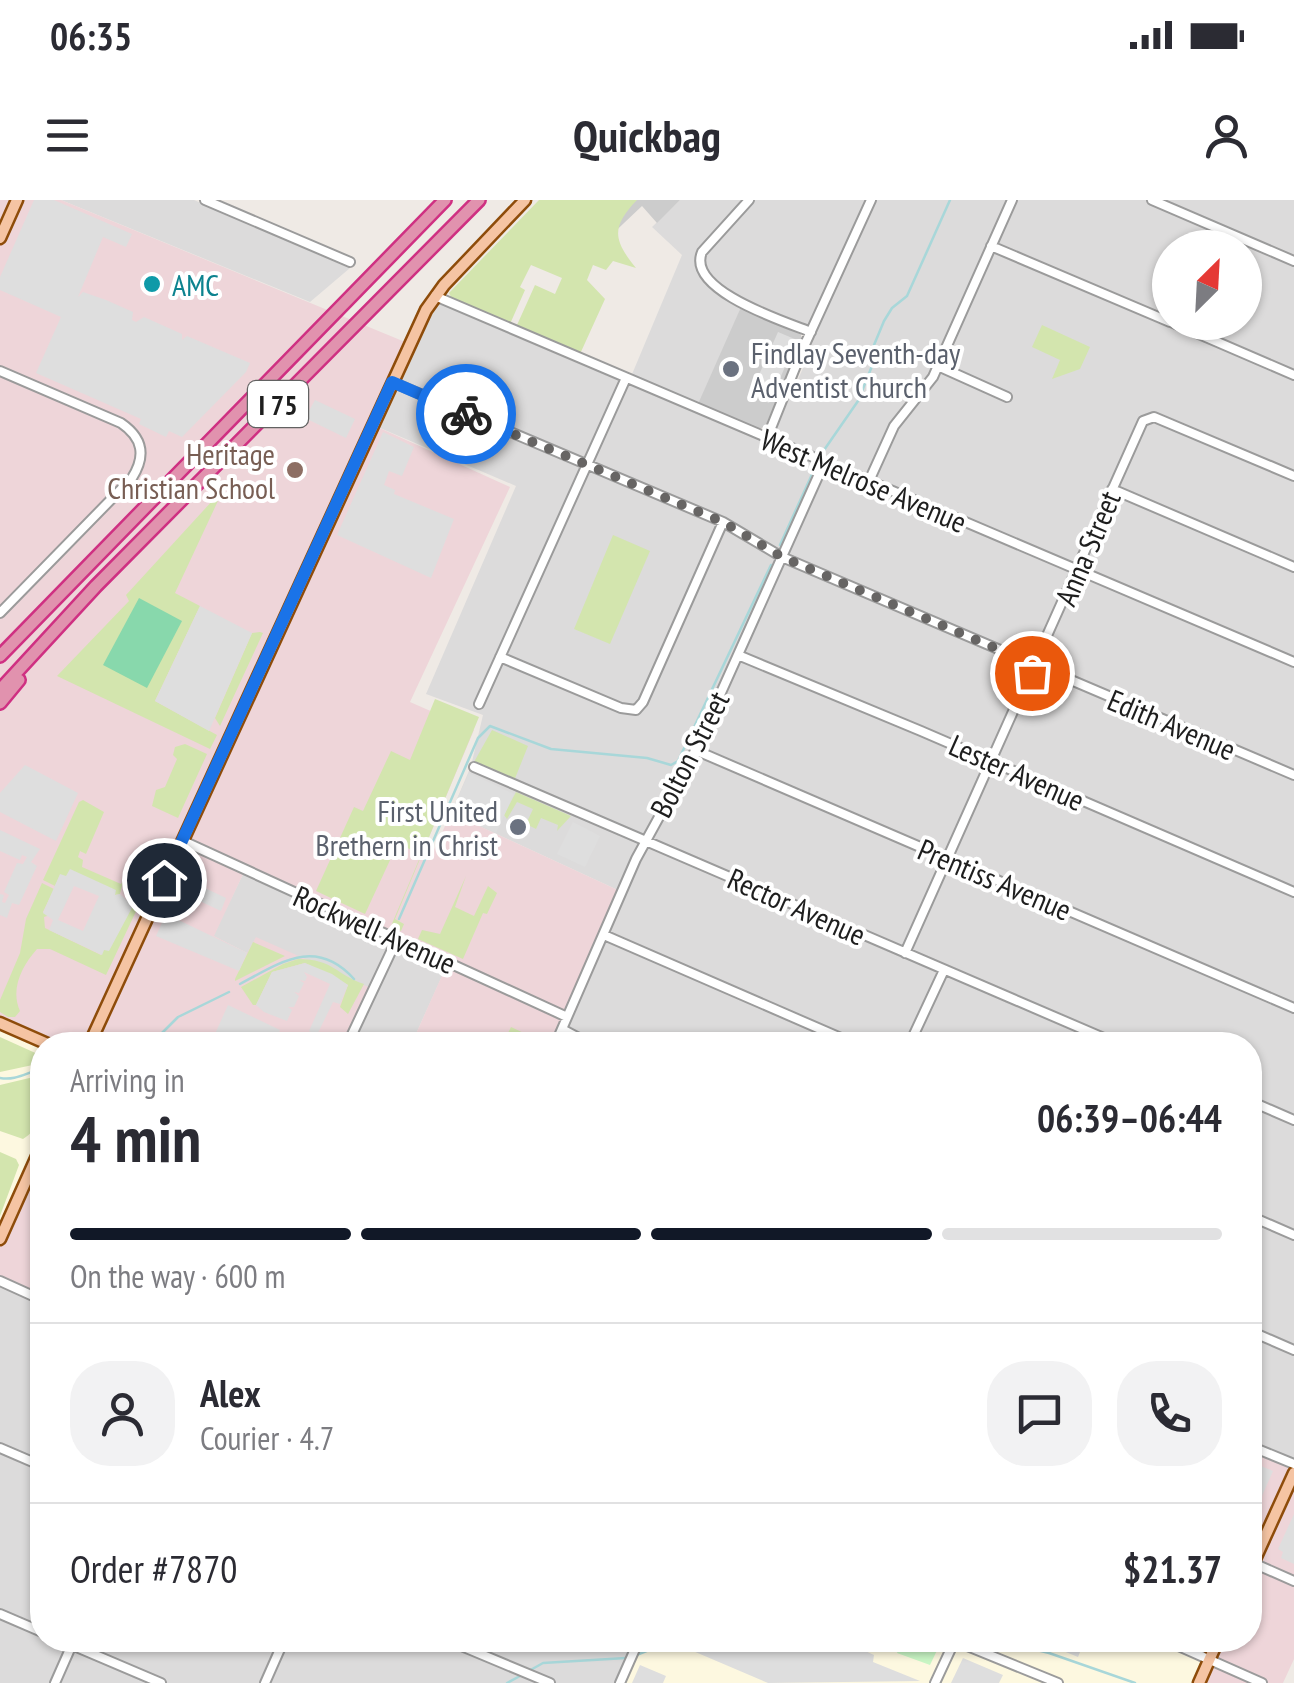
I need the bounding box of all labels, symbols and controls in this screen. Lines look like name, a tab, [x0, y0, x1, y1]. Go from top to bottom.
text: 06:35	[50, 11, 132, 60]
text: Quickbag	[573, 106, 721, 164]
icon: menu	[40, 108, 95, 163]
icon: person	[1199, 108, 1254, 163]
north arrow	[1152, 230, 1262, 340]
map controls	[1152, 230, 1262, 340]
place label: AMC	[172, 265, 219, 304]
marker: AMC	[141, 273, 163, 295]
place label: Findlay Seventh-day Adventist Church	[751, 333, 961, 406]
marker: Findlay Seventh-day Adventist Church	[720, 358, 742, 380]
courier	[416, 364, 516, 464]
road number: I 75	[248, 381, 308, 427]
icon: bike	[439, 387, 494, 442]
street label: West Melrose Avenue	[755, 419, 973, 541]
place label: Heritage Christian School	[107, 434, 275, 507]
marker: Heritage Christian School	[284, 459, 306, 481]
street label: Anna Street	[1045, 484, 1129, 611]
pin	[990, 631, 1075, 716]
icon: bag	[1005, 646, 1060, 701]
street label: Edith Avenue	[1102, 680, 1242, 768]
street label: Bolton Street	[641, 684, 738, 824]
street label: Lester Avenue	[943, 725, 1091, 819]
place label: First United Brethern in Christ	[316, 791, 499, 864]
marker: First United Brethern in Christ	[507, 816, 529, 838]
street label: Prentiss Avenue	[912, 829, 1078, 929]
pin	[122, 838, 207, 923]
icon: home	[137, 853, 192, 908]
street label: Rector Avenue	[722, 858, 872, 954]
street label: Rockwell Avenue	[288, 876, 462, 982]
text: Arriving in	[70, 1059, 185, 1101]
text: 06:39–06:44	[1037, 1093, 1222, 1142]
text: 4 min	[70, 1096, 201, 1180]
text: On the way · 600 m	[70, 1255, 285, 1297]
button: person	[70, 1361, 175, 1466]
button: chat	[987, 1361, 1092, 1466]
button: phone	[1117, 1361, 1222, 1466]
text: Alex	[200, 1368, 261, 1417]
text: Courier · 4.7	[200, 1417, 334, 1459]
text: Order #7870	[70, 1544, 237, 1593]
text: $21.37	[1123, 1544, 1222, 1593]

